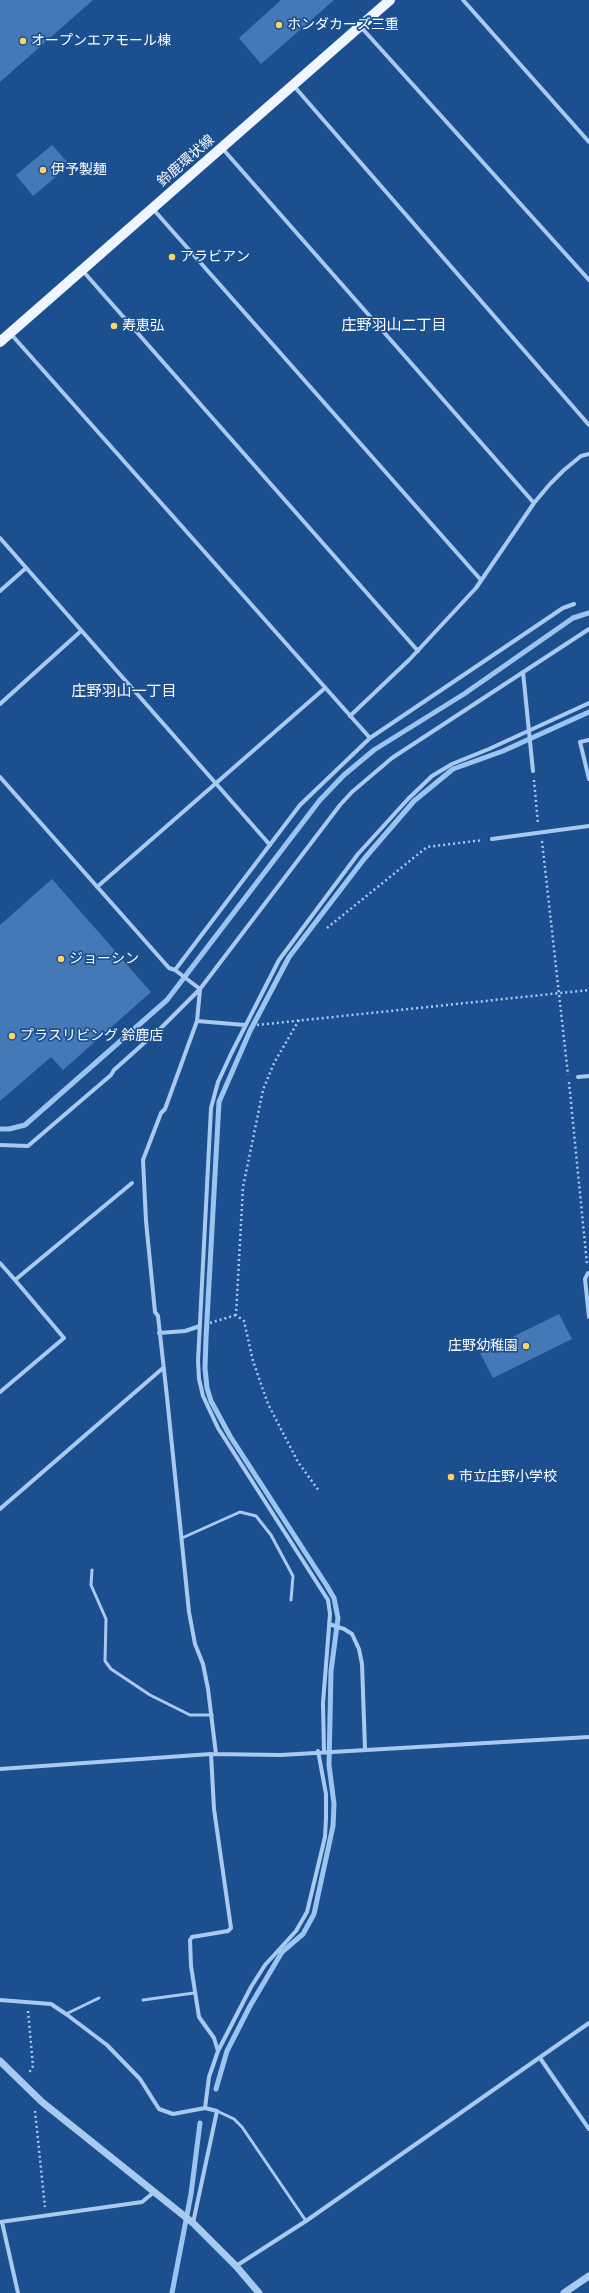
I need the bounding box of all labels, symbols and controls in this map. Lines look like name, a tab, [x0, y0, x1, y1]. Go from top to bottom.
place label: ホンダカーズ三重	[287, 17, 399, 33]
marker: ホンダカーズ三重	[274, 20, 284, 30]
place label: オープンエアモール棟	[31, 33, 171, 49]
marker: オープンエアモール棟	[18, 36, 28, 46]
street label: 鈴鹿環状線	[154, 132, 218, 190]
place label: 伊予製麺	[51, 162, 107, 178]
marker: 伊予製麺	[38, 165, 48, 175]
place label: アラビアン	[180, 249, 250, 265]
marker: アラビアン	[167, 252, 177, 262]
district label: 庄野羽山二丁目	[342, 317, 446, 335]
place label: 寿恵弘	[122, 318, 164, 334]
marker: 寿恵弘	[109, 321, 119, 331]
district label: 庄野羽山一丁目	[72, 683, 176, 701]
place label: ジョーシン	[69, 951, 139, 967]
marker: ジョーシン	[56, 954, 66, 964]
place label: プラスリビング 鈴鹿店	[20, 1028, 163, 1044]
marker: プラスリビング 鈴鹿店	[7, 1031, 17, 1041]
place label: 庄野幼稚園	[448, 1338, 518, 1354]
marker: 庄野幼稚園	[521, 1341, 531, 1351]
place label: 市立庄野小学校	[459, 1469, 557, 1485]
marker: 市立庄野小学校	[446, 1472, 456, 1482]

